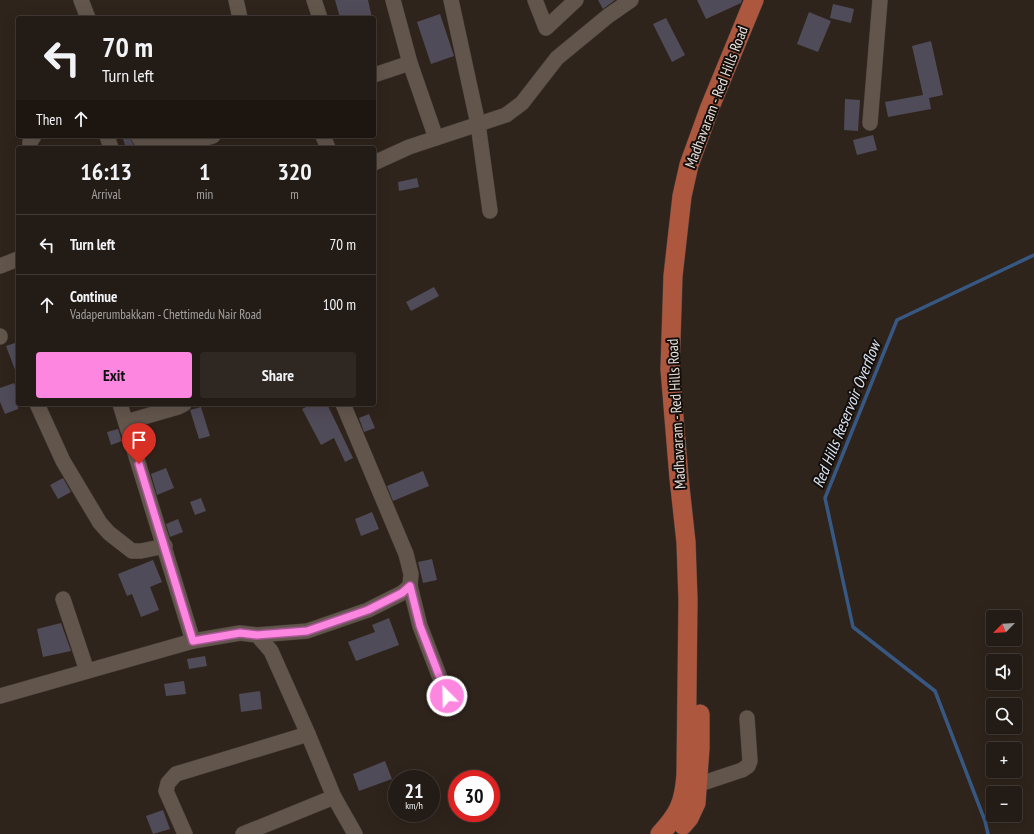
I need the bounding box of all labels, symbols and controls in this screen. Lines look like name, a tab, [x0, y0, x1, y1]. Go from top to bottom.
street label: Madhavaram - Red Hills Road	[680, 23, 752, 171]
text: 70 m	[102, 28, 153, 65]
icon: left	[36, 32, 88, 84]
text: Turn left	[102, 64, 154, 87]
icon: ahead	[70, 108, 92, 130]
text: Then	[36, 110, 62, 129]
text: 16:13	[80, 156, 132, 187]
text: 1	[199, 156, 210, 187]
text: 320	[277, 156, 312, 187]
text: Arrival	[91, 186, 121, 203]
text: min	[196, 186, 213, 203]
text: m	[290, 186, 299, 203]
icon: left	[36, 234, 58, 256]
text: Turn left	[70, 235, 115, 254]
text: 70 m	[330, 235, 356, 254]
text: Continue	[70, 287, 117, 306]
icon: ahead	[36, 294, 58, 316]
text: 100 m	[323, 295, 356, 314]
text: Vadaperumbakkam - Chettimedu Nair Road	[70, 306, 262, 323]
water label: Red Hills Reservoir Overflow	[807, 335, 885, 490]
street label: Madhavaram - Red Hills Road	[663, 338, 689, 490]
button: Exit	[36, 352, 192, 398]
button: Share	[200, 352, 356, 398]
pin	[122, 423, 156, 464]
icon: arrive	[128, 429, 150, 451]
north arrow	[986, 610, 1022, 646]
map controls	[986, 610, 1022, 822]
button: sound	[986, 654, 1022, 690]
position arrow	[426, 675, 468, 717]
button: search	[986, 698, 1022, 734]
button: +	[986, 742, 1022, 778]
speed limit sign: 30	[448, 770, 500, 822]
text: 21	[404, 778, 424, 804]
button: −	[986, 786, 1022, 822]
text: km/h	[405, 799, 423, 812]

